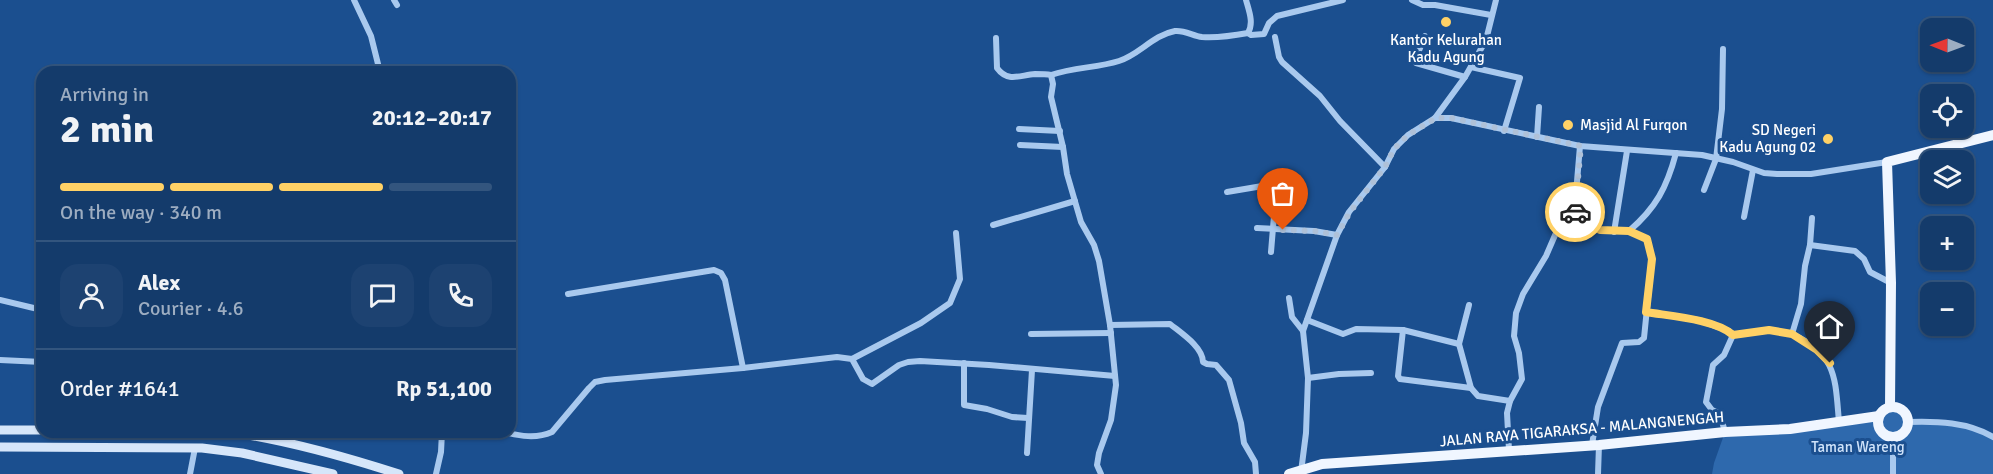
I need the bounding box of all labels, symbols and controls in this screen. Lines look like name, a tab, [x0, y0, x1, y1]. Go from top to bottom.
marker: Kantor Kelurahan Kadu Agung	[1439, 15, 1453, 29]
north arrow	[1920, 18, 1974, 72]
map controls	[1920, 18, 1974, 336]
place label: Kantor Kelurahan Kadu Agung	[1390, 31, 1502, 66]
text: Arriving in	[60, 82, 149, 107]
button: locate	[1920, 84, 1974, 138]
text: 20:12–20:17	[372, 104, 492, 131]
text: 2 min	[60, 105, 154, 153]
place label: Masjid Al Furqon	[1580, 116, 1687, 134]
marker: Masjid Al Furqon	[1561, 118, 1575, 132]
place label: SD Negeri Kadu Agung 02	[1719, 121, 1816, 156]
marker: SD Negeri Kadu Agung 02	[1821, 132, 1835, 146]
button: layers	[1920, 150, 1974, 204]
pin	[1257, 168, 1308, 230]
icon: bag	[1266, 177, 1299, 210]
courier	[1545, 182, 1605, 242]
icon: car	[1559, 196, 1592, 229]
text: On the way · 340 m	[60, 200, 222, 225]
button: +	[1920, 216, 1974, 270]
button: person	[60, 264, 123, 327]
button: chat	[351, 264, 414, 327]
button: phone	[429, 264, 492, 327]
text: Alex	[138, 269, 180, 296]
button: −	[1920, 282, 1974, 336]
text: Courier · 4.6	[138, 296, 244, 321]
pin	[1804, 301, 1855, 363]
icon: home	[1813, 310, 1846, 343]
text: Order #1641	[60, 375, 180, 402]
text: Rp 51,100	[396, 375, 492, 402]
street label: JALAN RAYA TIGARAKSA - MALANGNENGAH	[1439, 408, 1725, 450]
park label: Taman Wareng	[1811, 438, 1905, 456]

